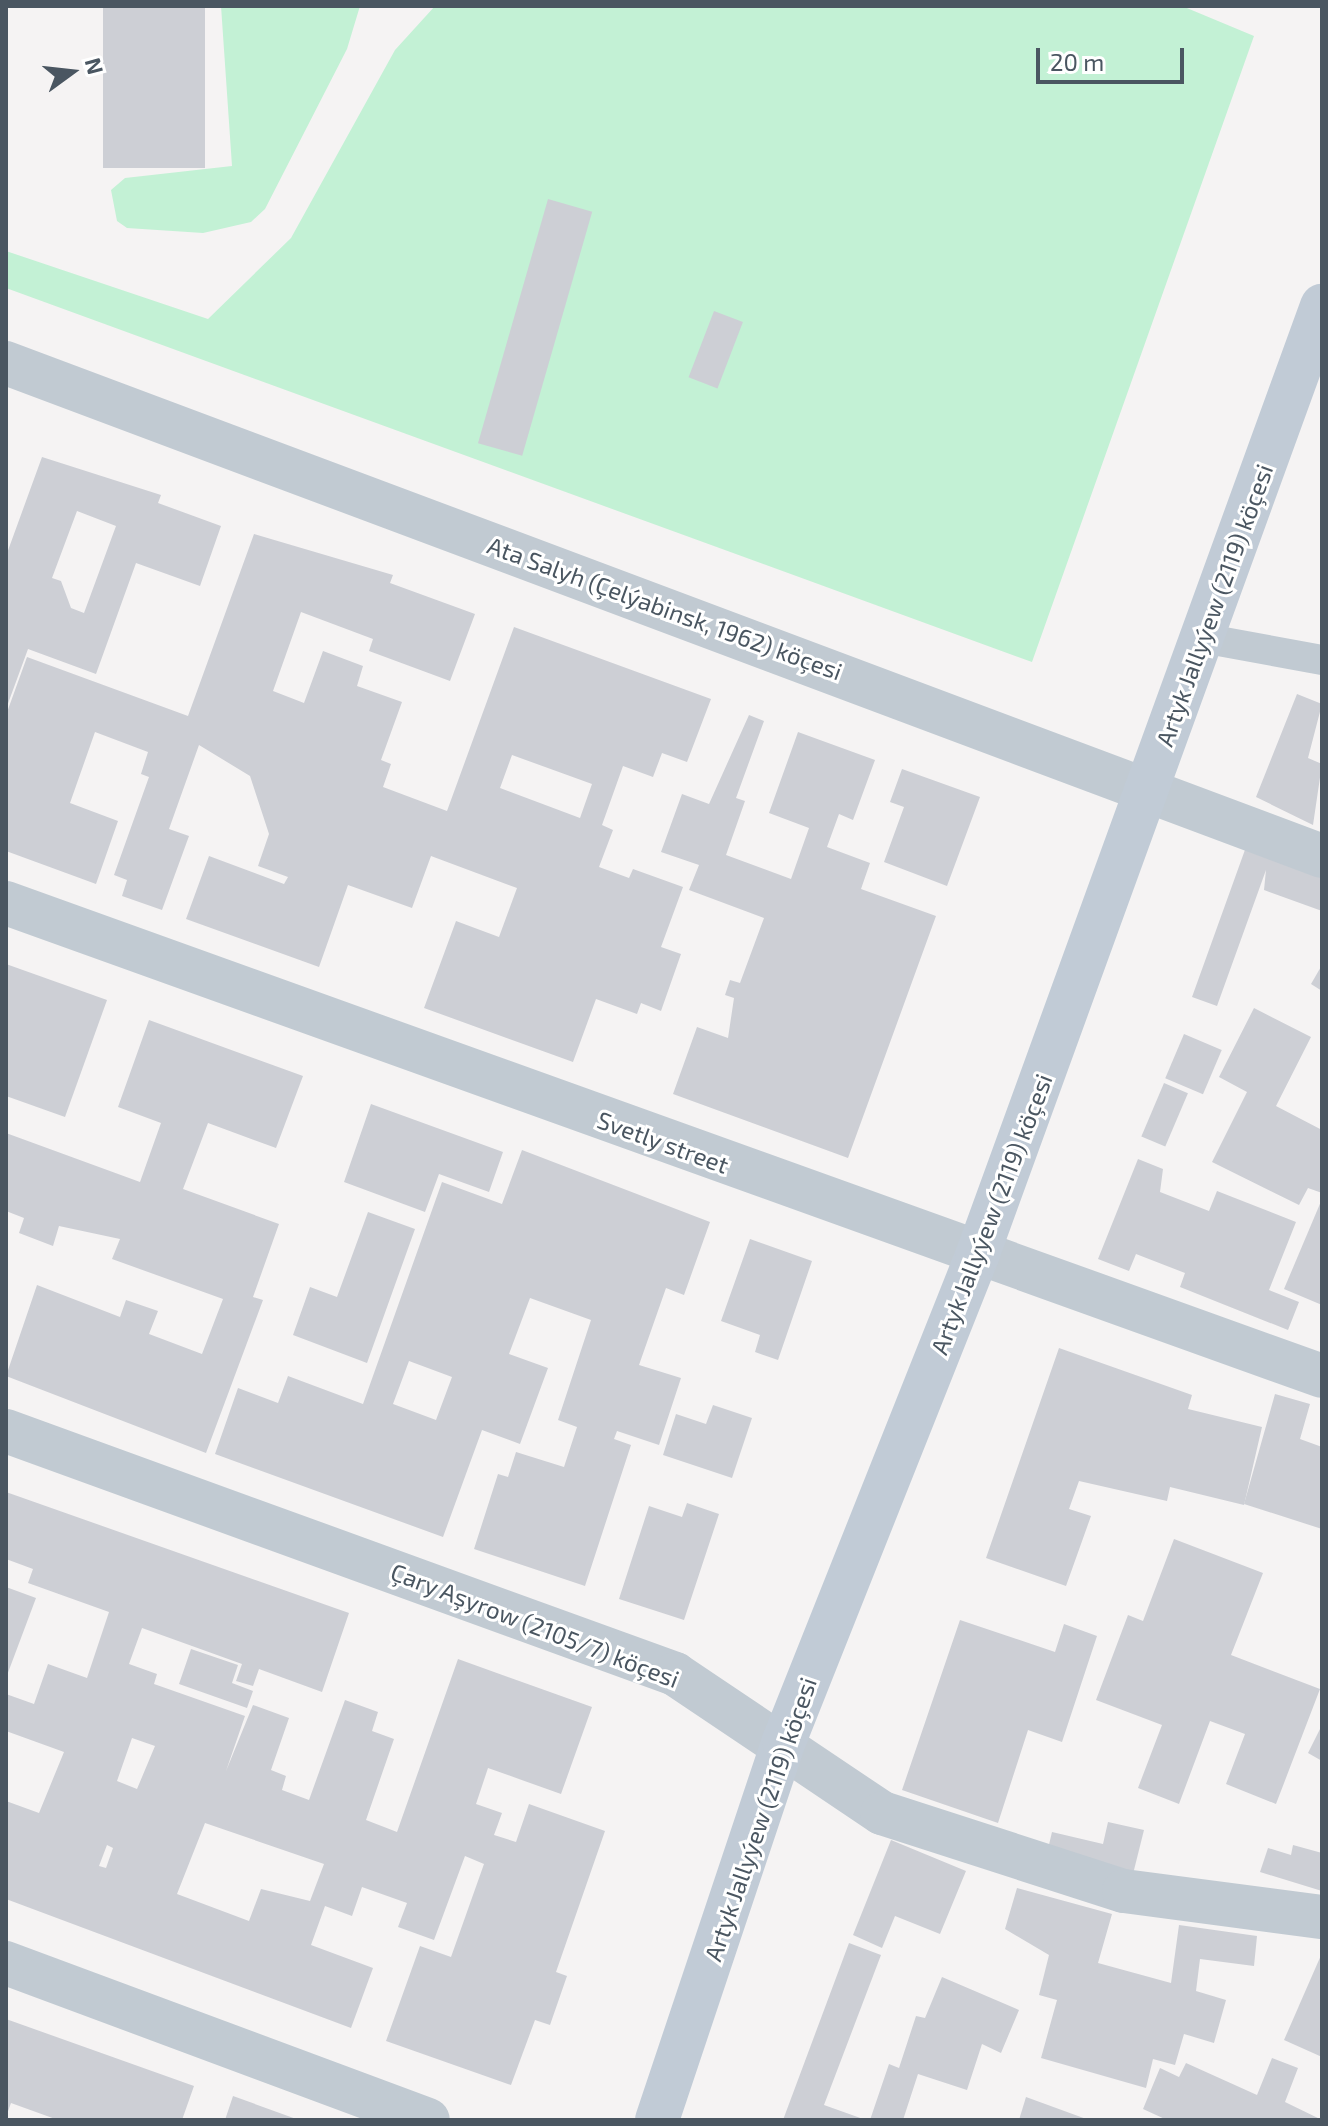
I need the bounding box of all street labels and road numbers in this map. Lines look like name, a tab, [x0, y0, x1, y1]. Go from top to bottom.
street label: Artyk Jallyýew (2119) köçesi	[1149, 459, 1279, 751]
street label: Ata Salyh (Çelýabinsk, 1962) köçesi	[484, 530, 846, 686]
street label: Artyk Jallyýew (2119) köçesi	[924, 1069, 1058, 1359]
street label: Svetly street	[593, 1105, 733, 1179]
street label: Çary Aşyrow (2105/7) köçesi	[386, 1556, 684, 1694]
street label: Artyk Jallyýew (2119) köçesi	[698, 1673, 822, 1965]

